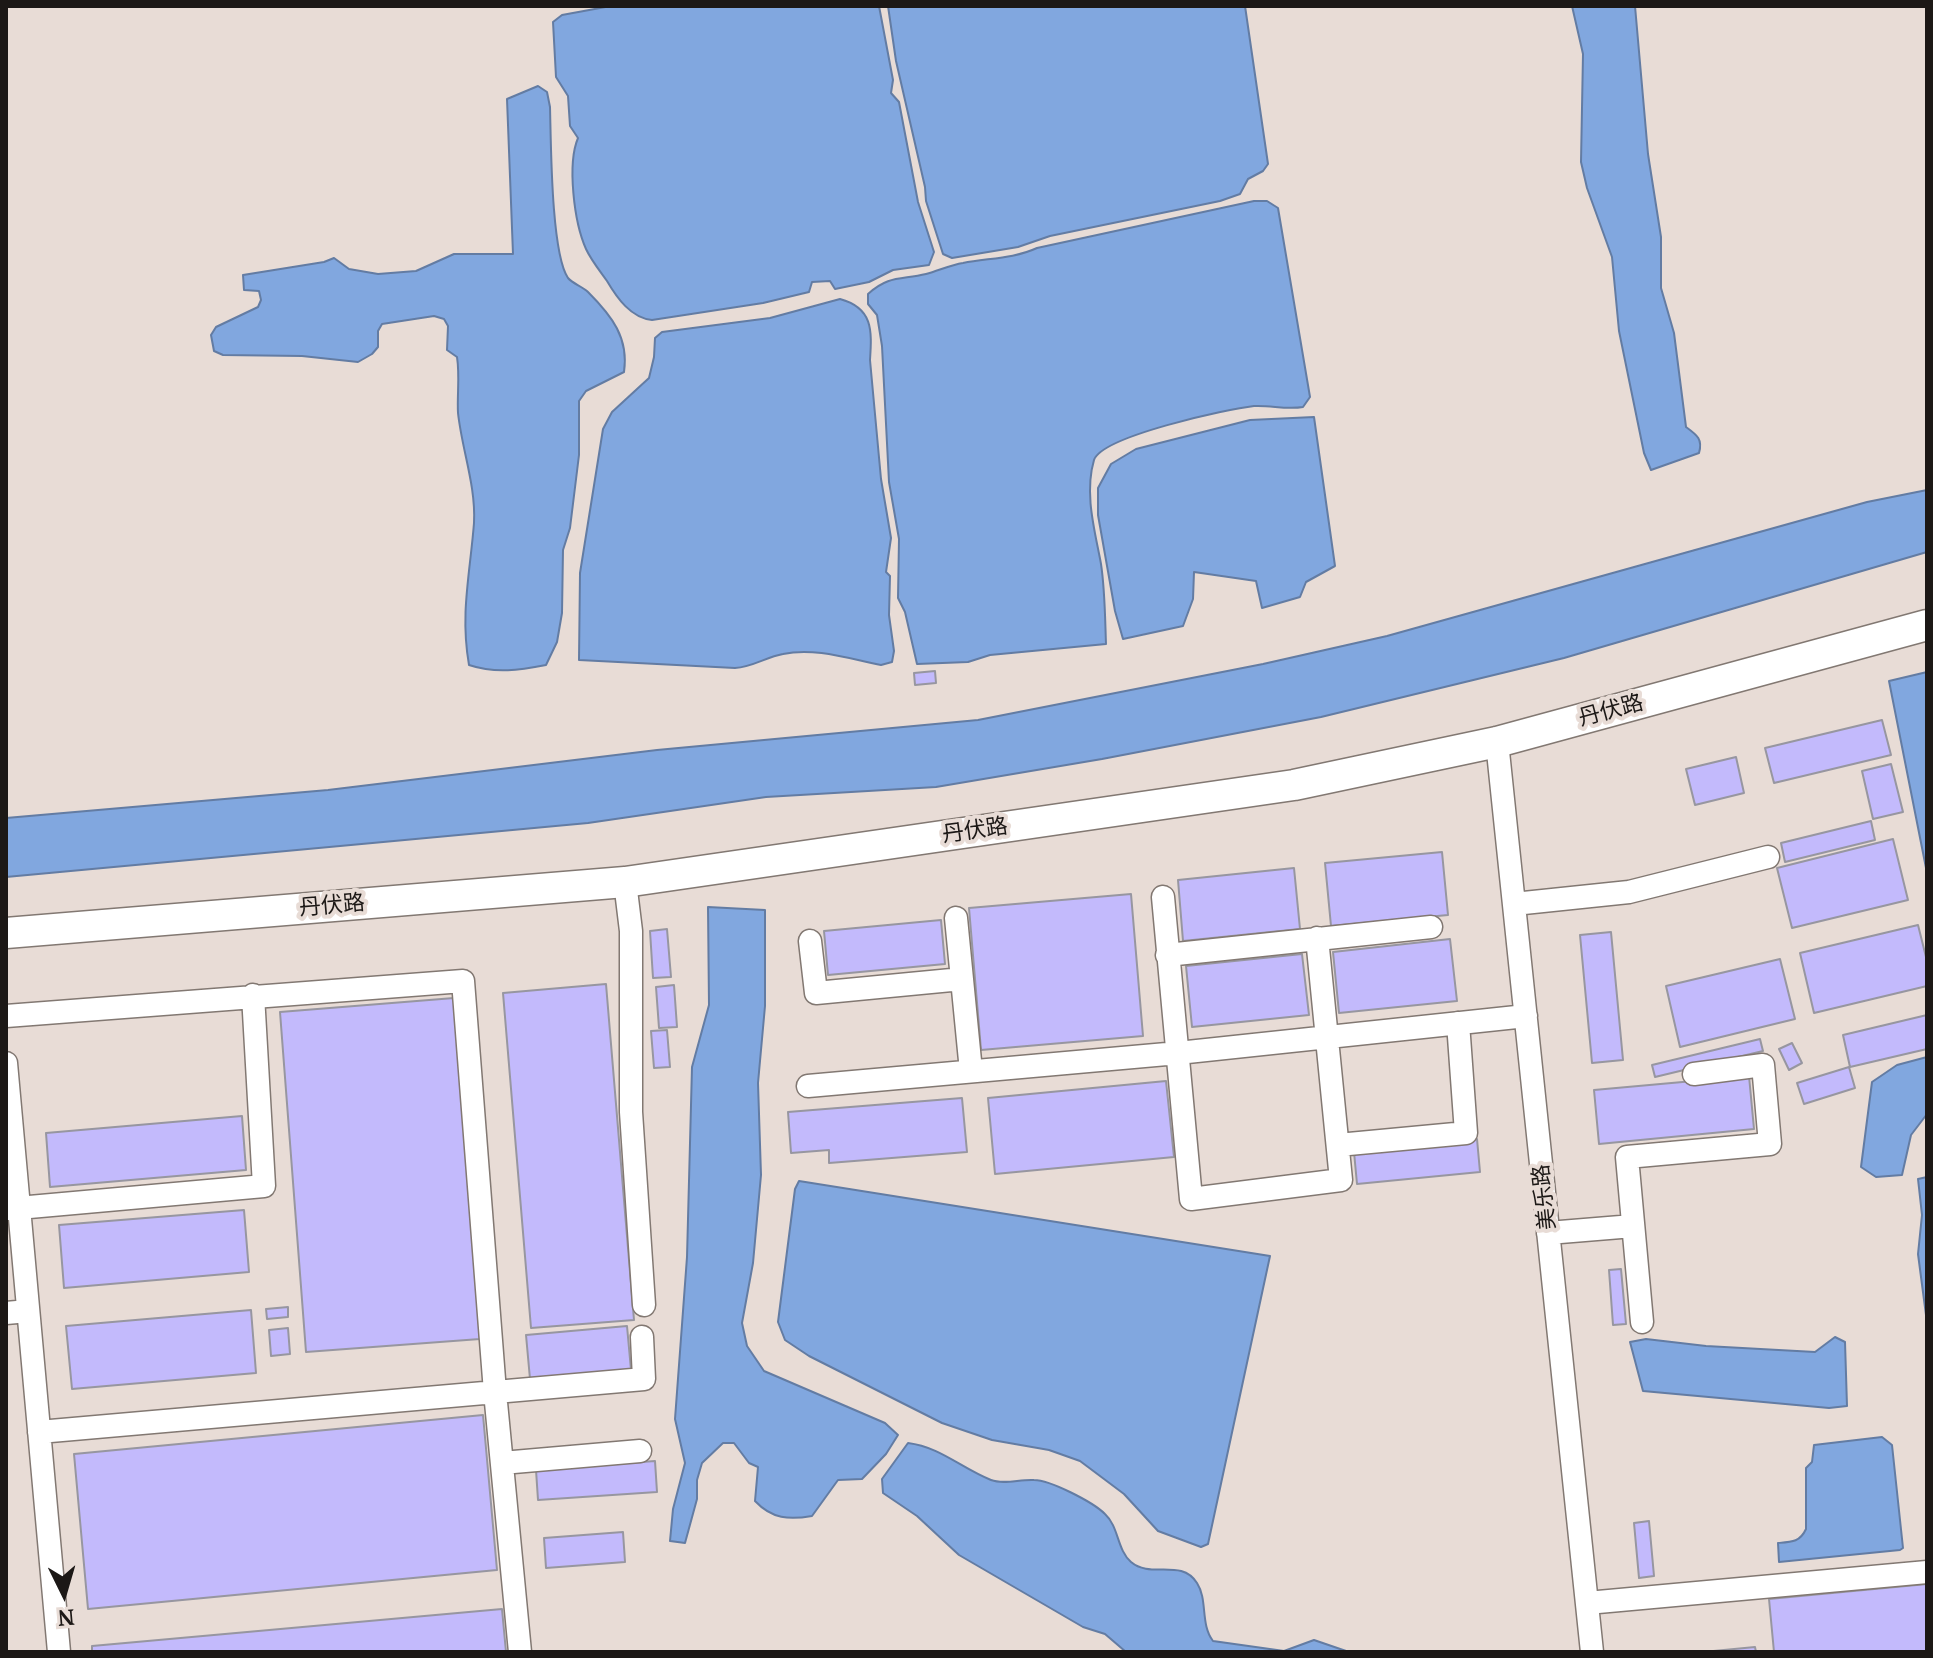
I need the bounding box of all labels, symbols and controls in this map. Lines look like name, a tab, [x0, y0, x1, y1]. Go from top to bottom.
street label: 丹伏路	[1576, 690, 1646, 732]
street label: 丹伏路	[940, 813, 1010, 849]
street label: 丹伏路	[298, 890, 366, 922]
street label: 美乐路	[1528, 1163, 1562, 1231]
north arrow	[24, 1554, 104, 1634]
text: N	[57, 1603, 76, 1634]

